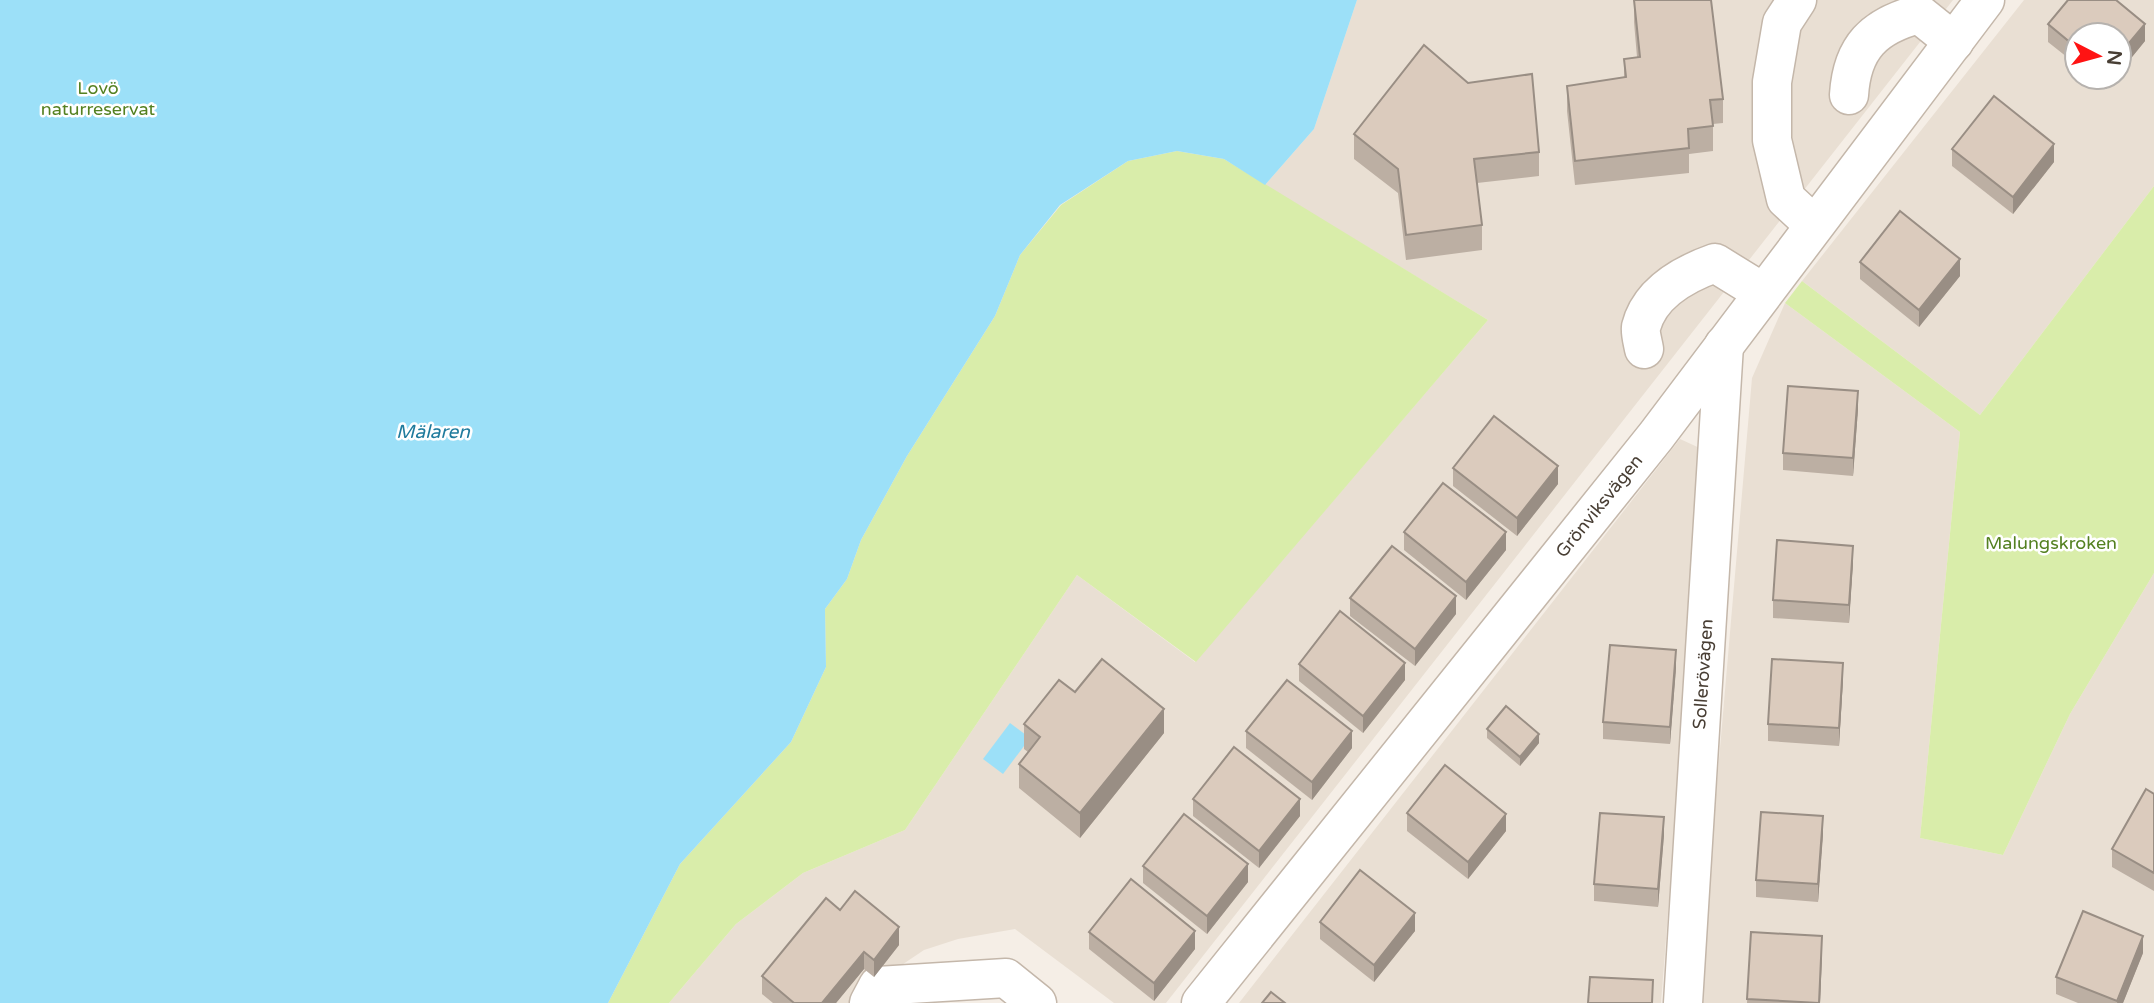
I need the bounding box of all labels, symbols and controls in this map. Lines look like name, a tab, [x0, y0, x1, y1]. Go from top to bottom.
north arrow	[2063, 21, 2133, 91]
text: N	[2102, 49, 2126, 66]
park label: Lovö naturreservat	[41, 77, 155, 120]
water label: Mälaren	[396, 421, 470, 443]
street label: Grönviksvägen	[1551, 450, 1647, 562]
park label: Malungskroken	[1985, 532, 2117, 554]
street label: Sollerövägen	[1688, 618, 1718, 730]

